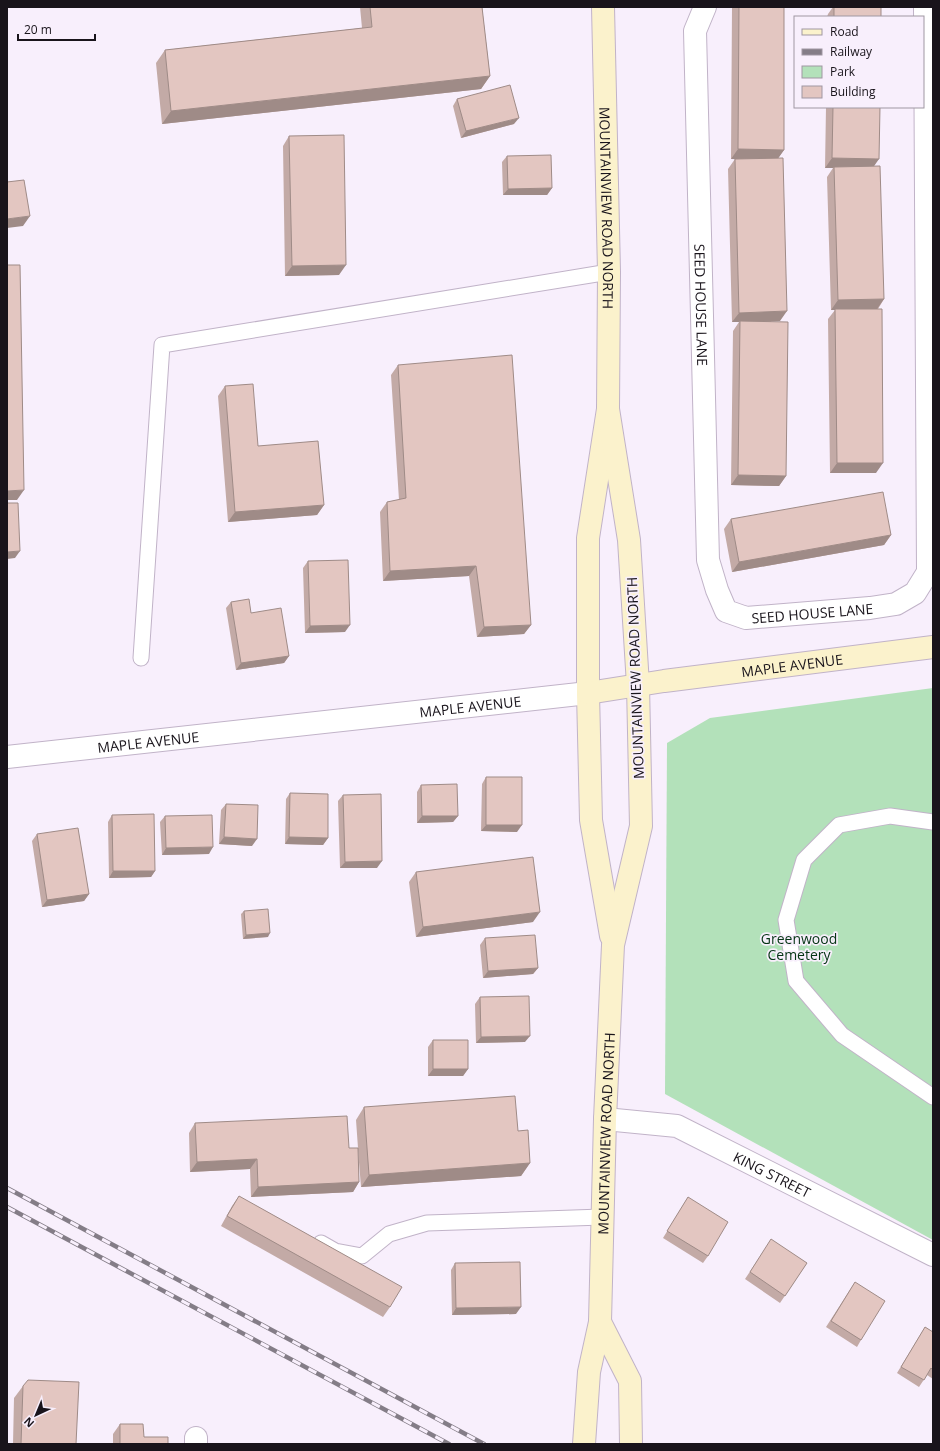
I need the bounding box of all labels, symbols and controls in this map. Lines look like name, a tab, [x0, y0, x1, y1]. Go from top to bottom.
scale bar	[18, 16, 95, 42]
legend	[794, 16, 924, 108]
text: 20 m	[24, 21, 52, 38]
text: Road	[830, 23, 859, 40]
text: Railway	[830, 43, 873, 60]
text: Park	[830, 63, 856, 80]
text: Building	[830, 83, 876, 100]
street label: MOUNTAINVIEW ROAD NORTH	[596, 107, 619, 309]
street label: SEED HOUSE LANE	[691, 244, 713, 366]
street label: MOUNTAINVIEW ROAD NORTH	[622, 577, 648, 779]
street label: SEED HOUSE LANE	[751, 598, 874, 627]
street label: MAPLE AVENUE	[740, 649, 844, 681]
street label: MAPLE AVENUE	[418, 691, 522, 721]
street label: MAPLE AVENUE	[96, 726, 200, 756]
park label: Greenwood Cemetery	[761, 929, 837, 964]
street label: MOUNTAINVIEW ROAD NORTH	[593, 1032, 618, 1235]
street label: KING STREET	[730, 1147, 814, 1202]
north arrow	[16, 1395, 56, 1435]
text: N	[20, 1414, 37, 1431]

